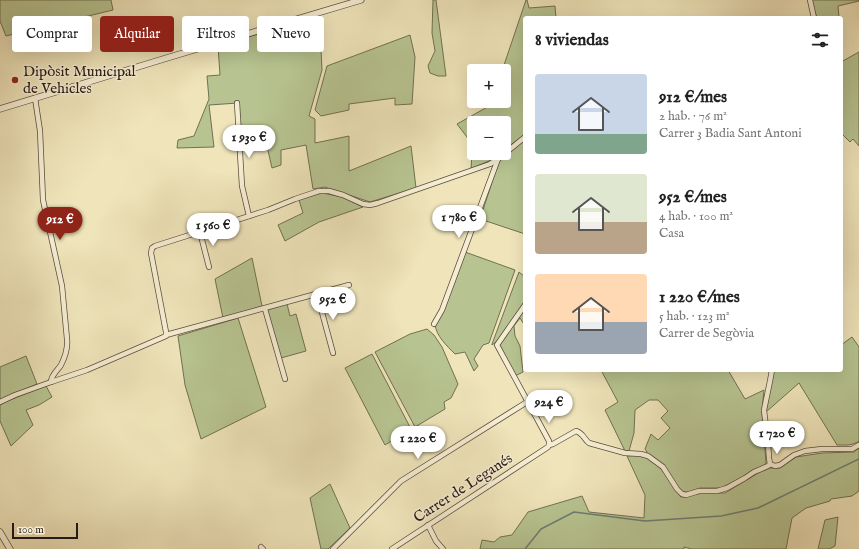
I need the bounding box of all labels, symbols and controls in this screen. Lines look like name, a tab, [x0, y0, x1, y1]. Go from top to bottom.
chip: Comprar	[12, 16, 92, 52]
chip: Alquilar	[100, 16, 174, 52]
chip: Filtros	[182, 16, 249, 52]
chip: Nuevo	[257, 16, 324, 52]
icon: filters	[809, 29, 831, 51]
text: 8 viviendas	[535, 30, 609, 51]
place label: Dipòsit Municipal de Vehicles	[23, 62, 137, 98]
map controls	[467, 64, 511, 160]
button: +	[467, 64, 511, 108]
marker: Dipòsit Municipal de Vehicles	[10, 75, 20, 85]
text: 912 €/mes	[659, 87, 727, 108]
icon: home	[567, 90, 615, 138]
text: 2 hab. · 76 m²	[659, 108, 727, 125]
button: −	[467, 116, 511, 160]
pin: 1 930 €	[212, 125, 286, 159]
text: Carrer 3 Badia Sant Antoni	[659, 125, 802, 142]
text: 1 930 €	[231, 129, 267, 146]
text: 952 €/mes	[659, 187, 727, 208]
icon: home	[567, 190, 615, 238]
pin: 1 780 €	[422, 205, 496, 239]
pin: 912 €	[32, 207, 88, 241]
text: 4 hab. · 100 m²	[659, 208, 733, 225]
text: 1 780 €	[441, 209, 477, 226]
text: 912 €	[46, 211, 74, 228]
pin: 1 560 €	[176, 213, 250, 247]
text: 1 560 €	[196, 217, 230, 234]
text: Casa	[659, 225, 684, 242]
pin: 952 €	[305, 287, 361, 321]
text: 1 220 €/mes	[659, 287, 740, 308]
icon: home	[567, 290, 615, 338]
text: 952 €	[320, 291, 346, 308]
text: 5 hab. · 123 m²	[659, 308, 730, 325]
text: Carrer de Segòvia	[659, 325, 754, 342]
pin: 924 €	[521, 390, 577, 424]
text: 924 €	[535, 394, 563, 411]
pin: 1 720 €	[740, 421, 814, 455]
text: 1 720 €	[759, 425, 795, 442]
pin: 1 220 €	[381, 426, 455, 460]
text: 1 220 €	[400, 430, 436, 447]
street label: Carrer de Leganés	[410, 449, 516, 527]
scale bar	[12, 521, 78, 540]
text: 100 m	[18, 523, 44, 537]

